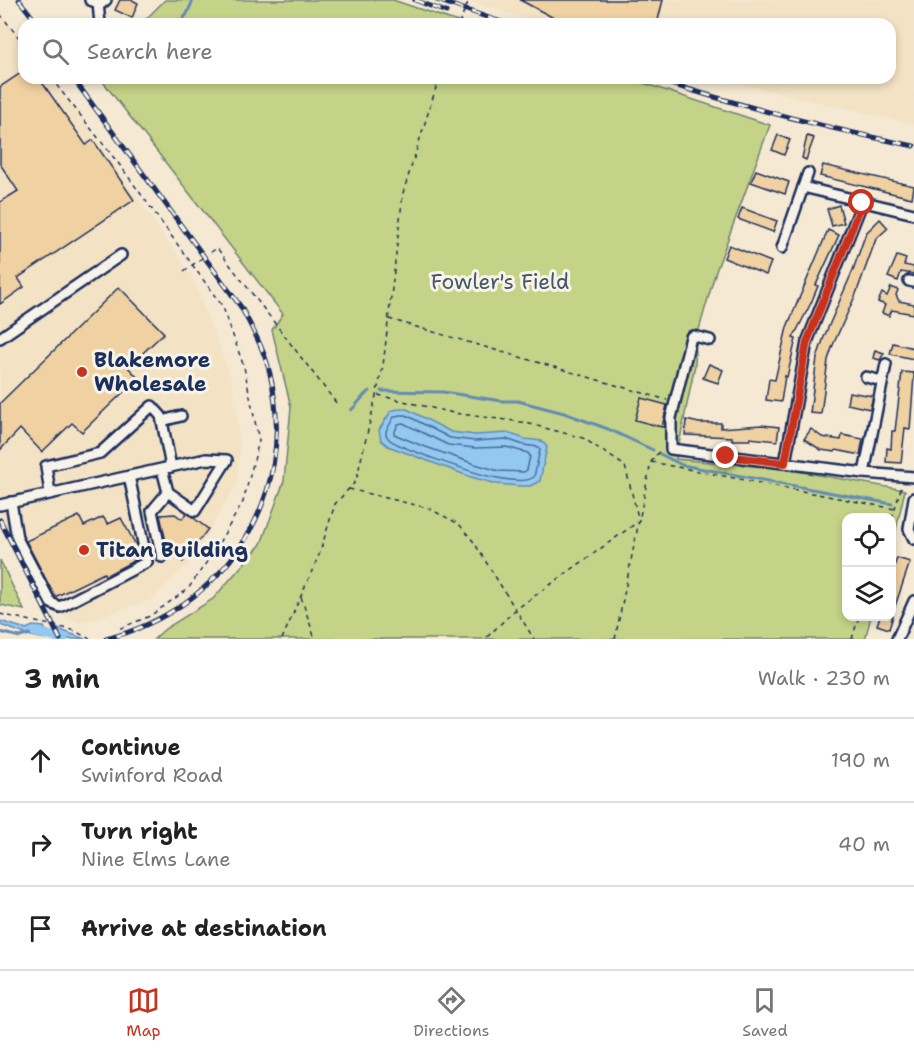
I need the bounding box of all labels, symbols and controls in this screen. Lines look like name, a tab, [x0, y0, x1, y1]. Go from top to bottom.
search box	[18, 18, 896, 84]
icon: search	[39, 35, 72, 68]
text: Search here	[87, 37, 213, 66]
route start	[848, 189, 874, 215]
park label: Fowler's Field	[431, 268, 569, 296]
place label: Blakemore Wholesale	[94, 346, 210, 398]
marker: Blakemore Wholesale	[75, 365, 89, 379]
route end	[712, 442, 738, 468]
map controls	[842, 513, 896, 621]
button: locate	[842, 513, 896, 567]
place label: Titan Building	[96, 536, 248, 564]
marker: Titan Building	[77, 543, 91, 557]
button: layers	[842, 567, 896, 621]
text: 3 min	[24, 661, 100, 696]
text: Walk · 230 m	[758, 665, 890, 691]
text: Continue	[81, 733, 181, 762]
icon: ahead	[24, 744, 57, 777]
text: 190 m	[831, 747, 890, 773]
text: Swinford Road	[81, 762, 223, 788]
text: Turn right	[81, 817, 198, 846]
icon: right	[24, 828, 57, 861]
text: 40 m	[838, 831, 890, 857]
text: Nine Elms Lane	[81, 846, 231, 872]
icon: arrive	[24, 912, 57, 945]
text: Arrive at destination	[81, 914, 327, 943]
tab: Map	[126, 984, 161, 1041]
tab: Directions	[413, 984, 490, 1041]
tab: Saved	[742, 984, 788, 1041]

